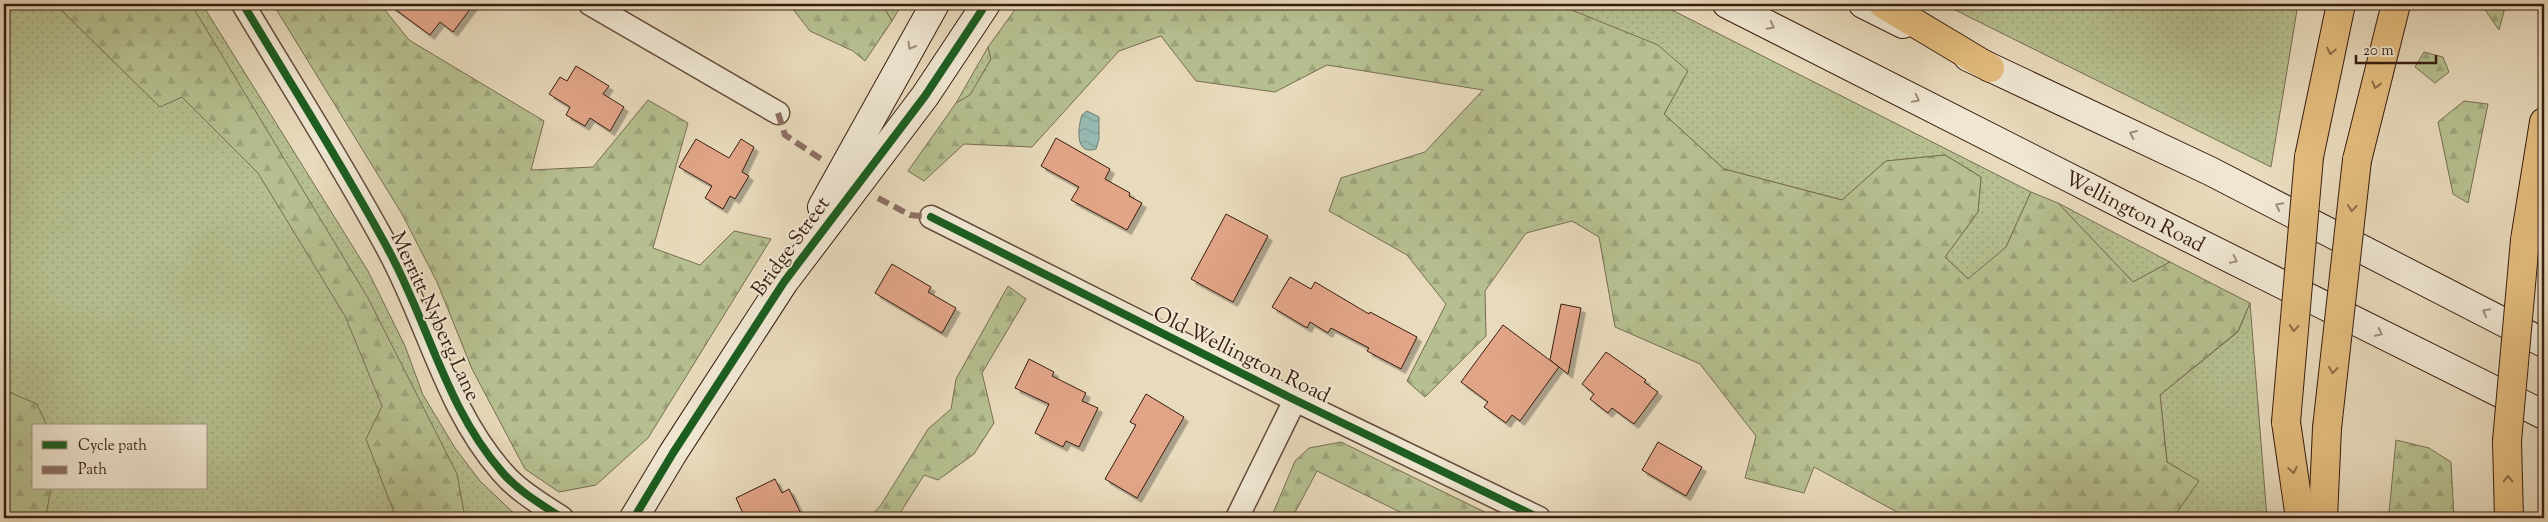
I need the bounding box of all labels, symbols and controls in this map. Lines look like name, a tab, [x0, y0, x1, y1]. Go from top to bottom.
one-way arrow	[1766, 20, 1775, 30]
scale bar	[2356, 32, 2436, 64]
one-way arrow	[907, 41, 917, 50]
text: 20 m	[2363, 41, 2394, 62]
one-way arrow	[2326, 47, 2336, 56]
one-way arrow	[2371, 81, 2382, 90]
one-way arrow	[1911, 93, 1920, 103]
one-way arrow	[2129, 130, 2138, 140]
street label: Wellington Road	[2059, 164, 2210, 261]
street label: Bridge Street	[745, 191, 838, 303]
one-way arrow	[2275, 202, 2284, 212]
one-way arrow	[2347, 205, 2358, 213]
street label: Merritt Nyberg Lane	[382, 227, 487, 407]
one-way arrow	[2228, 254, 2237, 264]
street label: Old Wellington Road	[1147, 300, 1335, 412]
one-way arrow	[2482, 308, 2491, 318]
one-way arrow	[2289, 324, 2300, 332]
one-way arrow	[2374, 326, 2383, 337]
one-way arrow	[2328, 366, 2339, 374]
legend	[32, 424, 208, 490]
text: Cycle path	[78, 436, 147, 457]
text: Path	[78, 460, 107, 481]
one-way arrow	[2287, 466, 2298, 474]
one-way arrow	[2503, 475, 2513, 483]

